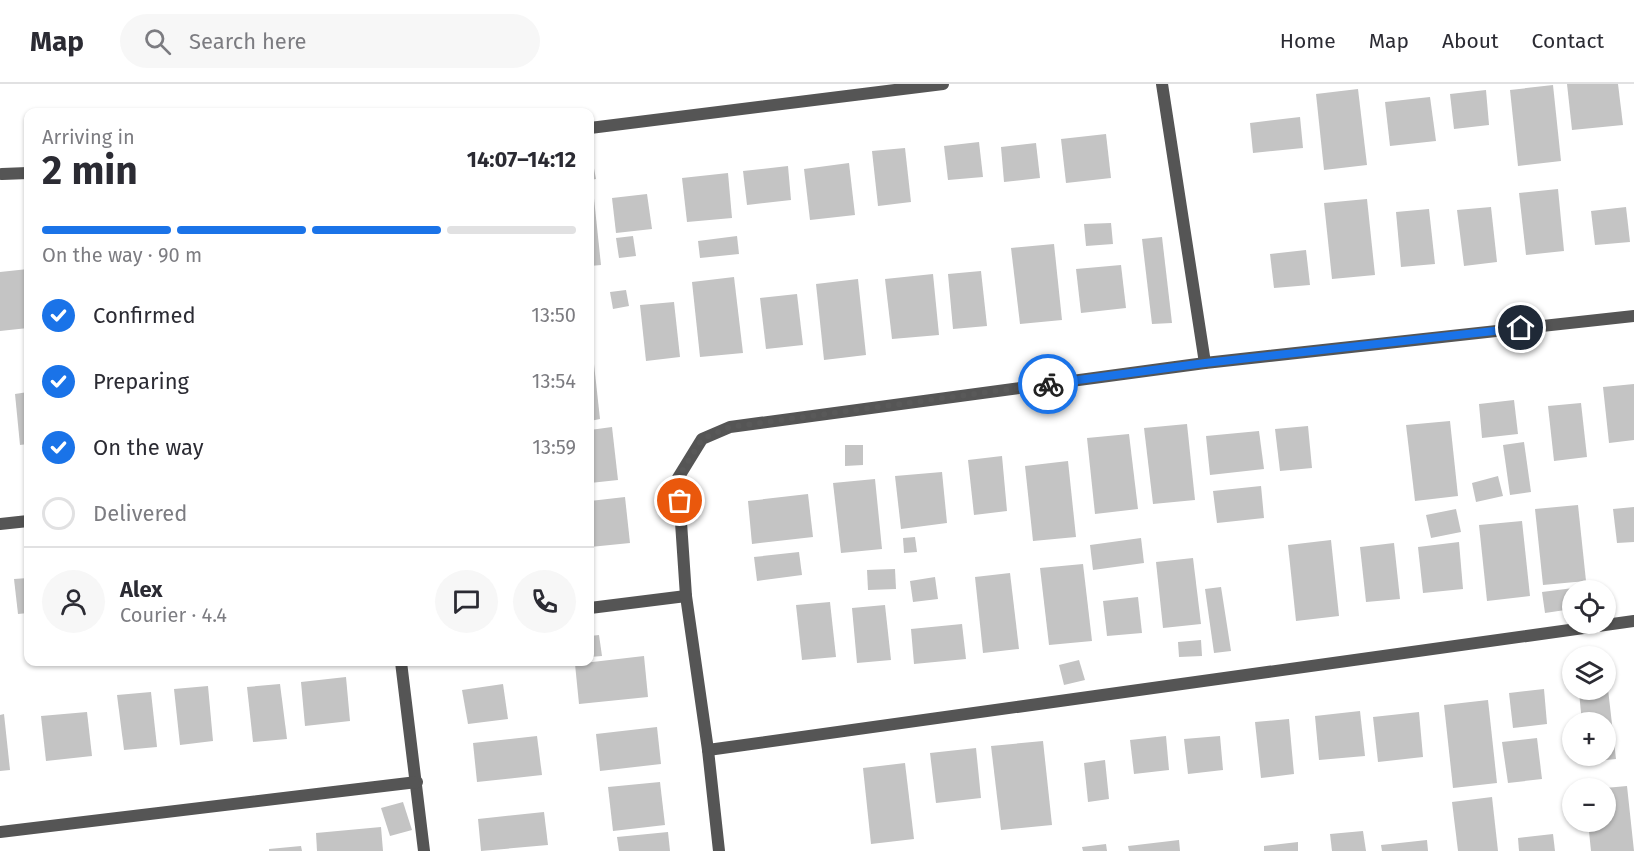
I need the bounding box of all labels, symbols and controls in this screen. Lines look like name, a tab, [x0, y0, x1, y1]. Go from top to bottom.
search box	[120, 14, 540, 68]
text: Map	[30, 25, 84, 58]
icon: search	[141, 25, 174, 58]
text: Search here	[189, 28, 307, 55]
text: Home	[1280, 28, 1336, 54]
text: Map	[1369, 28, 1409, 54]
text: About	[1442, 28, 1499, 54]
text: Contact	[1532, 28, 1604, 54]
text: Arriving in	[42, 125, 135, 149]
text: 14:07–14:12	[467, 146, 576, 173]
text: 2 min	[42, 148, 138, 194]
text: On the way · 90 m	[42, 243, 202, 267]
icon: check	[42, 299, 75, 332]
text: Confirmed	[93, 302, 196, 329]
pin	[1495, 302, 1546, 353]
text: 13:50	[531, 303, 576, 327]
icon: home	[1504, 311, 1537, 344]
courier	[1018, 354, 1078, 414]
icon: check	[42, 365, 75, 398]
text: Preparing	[93, 368, 189, 395]
icon: bike	[1032, 368, 1065, 401]
text: 13:54	[532, 369, 576, 393]
icon: check	[42, 431, 75, 464]
text: On the way	[93, 434, 204, 461]
text: 13:59	[532, 435, 576, 459]
pin	[654, 475, 705, 526]
icon: bag	[663, 484, 696, 517]
text: Delivered	[93, 500, 188, 527]
button: person	[42, 570, 105, 633]
button: chat	[435, 570, 498, 633]
button: phone	[513, 570, 576, 633]
text: Alex	[120, 576, 163, 603]
map controls	[1562, 580, 1616, 832]
button: locate	[1562, 580, 1616, 634]
text: Courier · 4.4	[120, 603, 227, 627]
button: layers	[1562, 646, 1616, 700]
button: +	[1562, 712, 1616, 766]
button: −	[1562, 778, 1616, 832]

